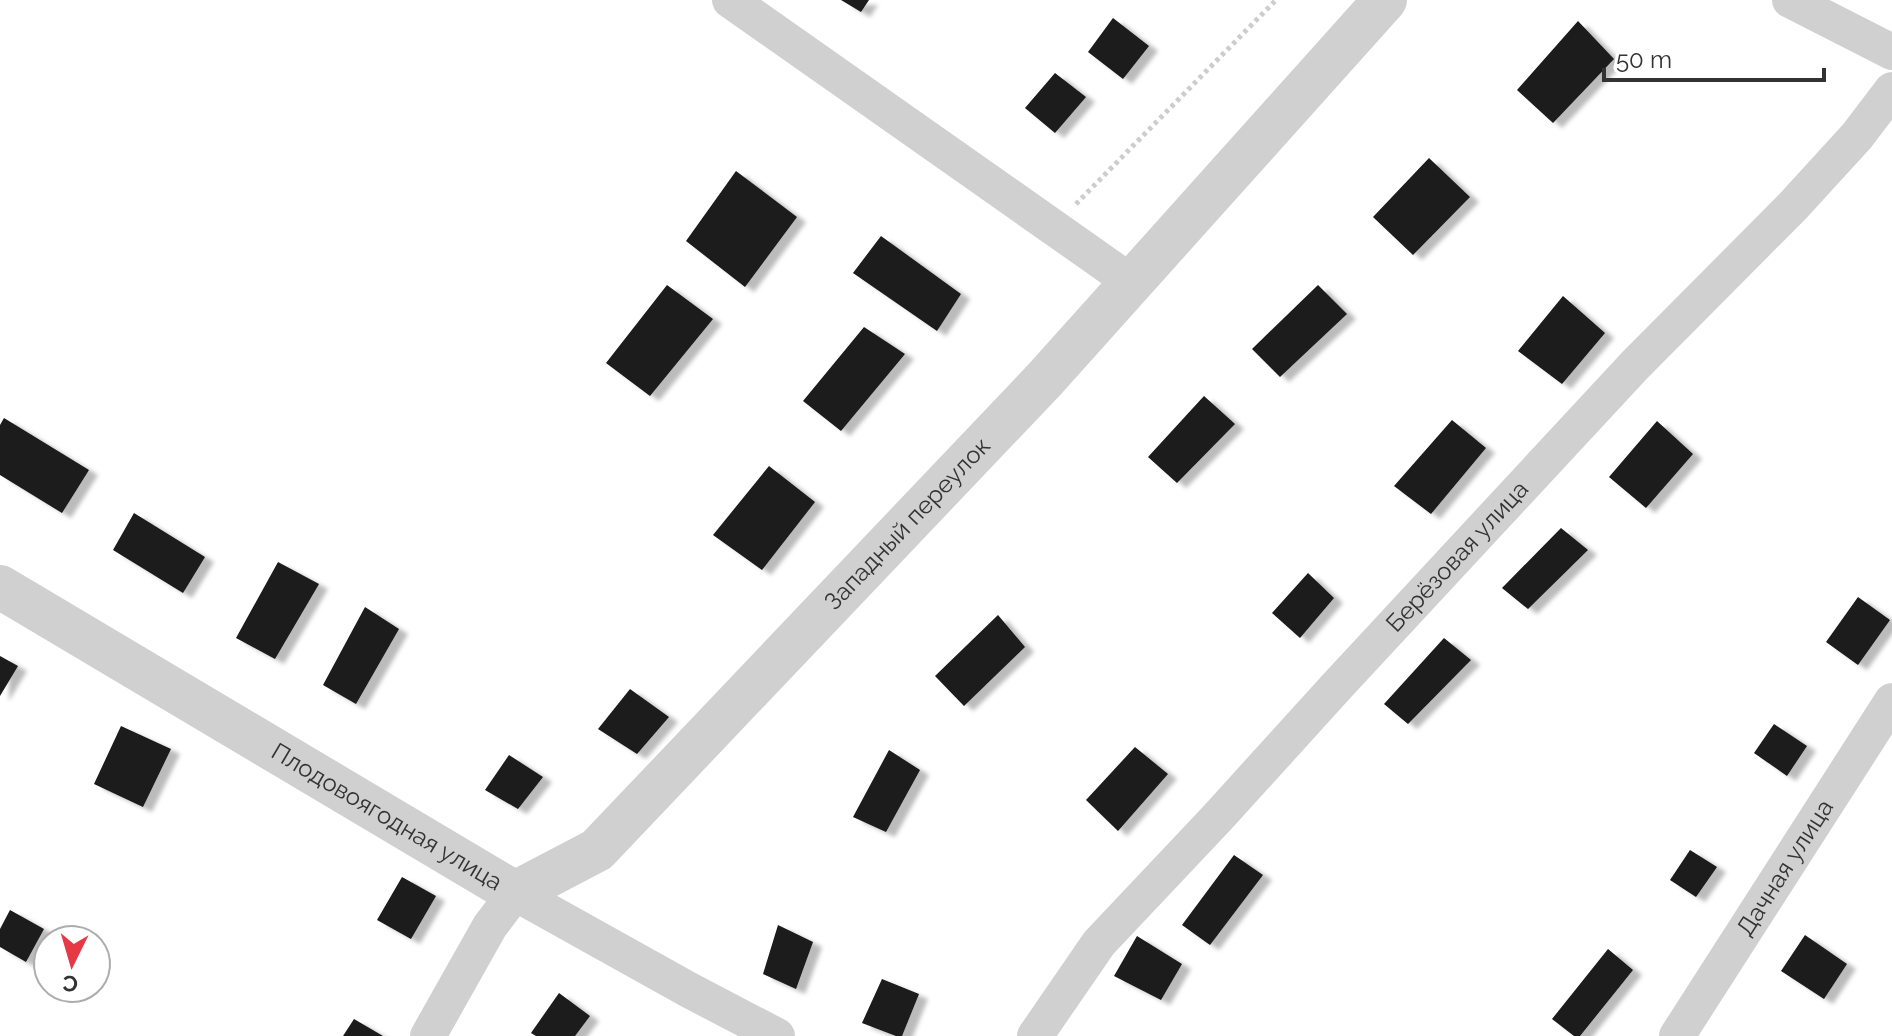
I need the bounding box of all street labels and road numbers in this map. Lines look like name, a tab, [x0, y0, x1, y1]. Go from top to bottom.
street label: Западный переулок	[818, 431, 996, 616]
street label: Берёзовая улица	[1380, 474, 1534, 638]
street label: Плодовоягодная улица	[266, 737, 508, 896]
street label: Дачная улица	[1730, 794, 1839, 941]

